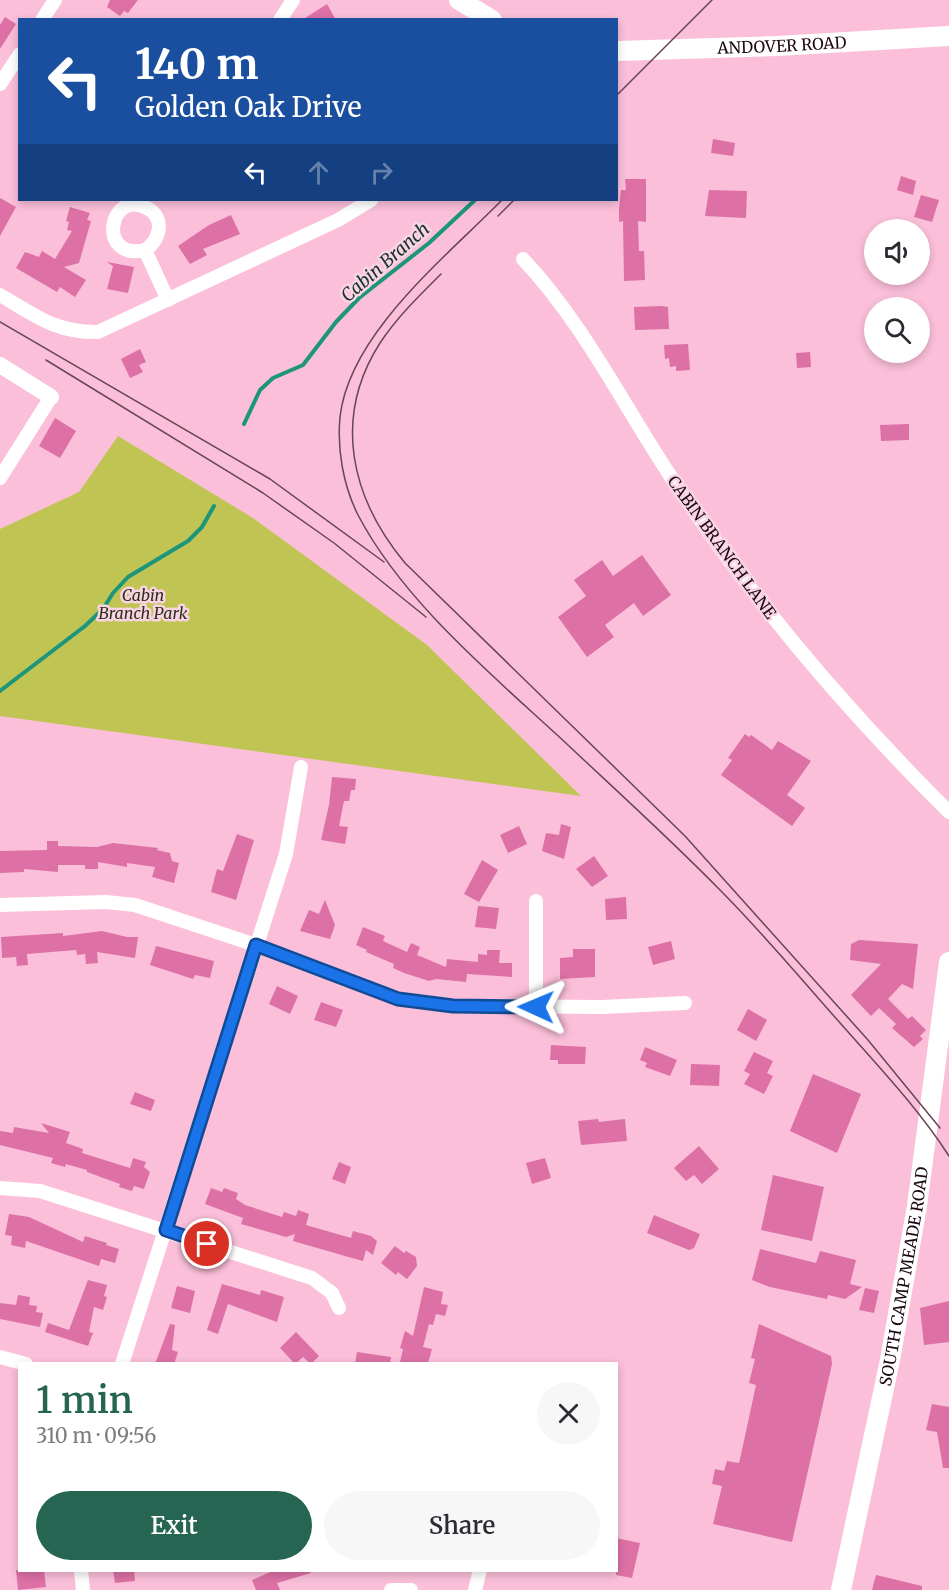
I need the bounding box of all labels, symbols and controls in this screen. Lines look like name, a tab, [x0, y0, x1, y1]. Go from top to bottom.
street label: ANDOVER ROAD	[716, 32, 847, 58]
text: 140 m	[135, 38, 258, 90]
icon: left	[36, 42, 114, 120]
text: Golden Oak Drive	[135, 90, 362, 124]
icon: left	[239, 156, 272, 189]
icon: ahead	[302, 156, 335, 189]
icon: right	[365, 156, 398, 189]
water label: Cabin Branch	[336, 217, 434, 307]
map controls	[864, 219, 930, 363]
button: sound	[864, 219, 930, 285]
button: search	[864, 297, 930, 363]
street label: CABIN BRANCH LANE	[663, 472, 781, 623]
park label: Cabin Branch Park	[99, 585, 188, 623]
position arrow	[504, 975, 568, 1039]
street label: SOUTH CAMP MEADE ROAD	[875, 1165, 932, 1388]
pin	[181, 1218, 232, 1269]
icon: arrive	[190, 1227, 223, 1260]
text: 1 min	[36, 1378, 133, 1423]
button: close	[537, 1382, 600, 1445]
text: 310 m · 09:56	[36, 1423, 156, 1448]
button: Exit	[36, 1491, 312, 1560]
button: Share	[324, 1491, 600, 1560]

